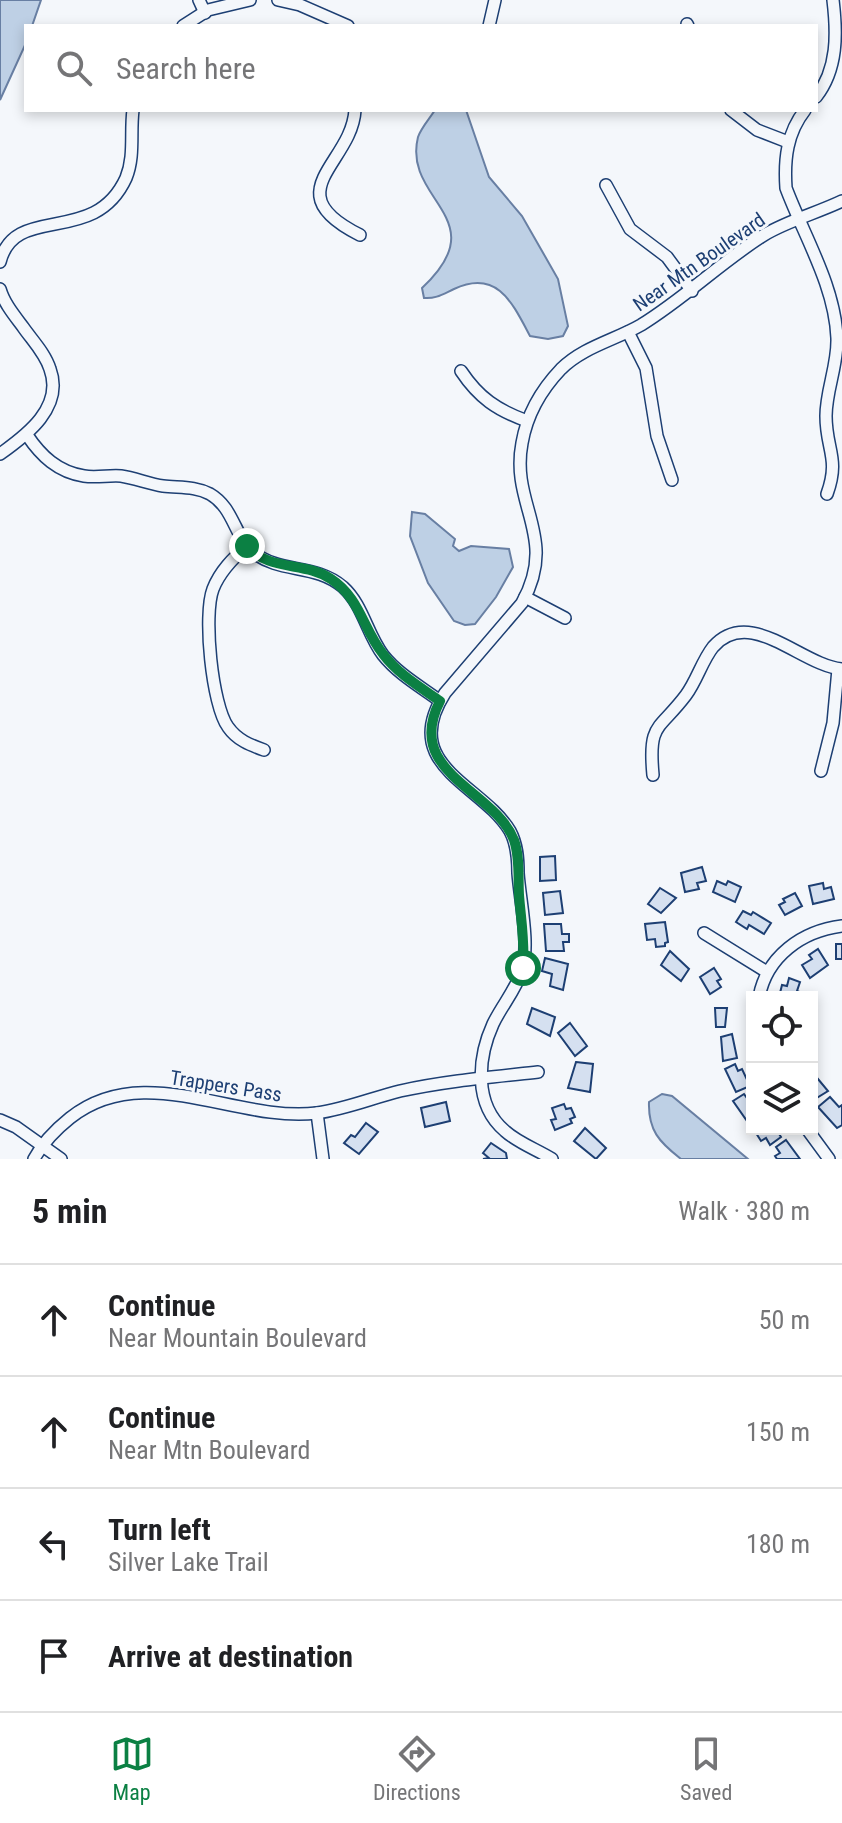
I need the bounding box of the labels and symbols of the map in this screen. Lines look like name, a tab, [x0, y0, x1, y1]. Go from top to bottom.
street label: Near Mtn Boulevard	[628, 208, 770, 316]
route end	[229, 528, 265, 564]
route start	[505, 950, 541, 986]
street label: Trappers Pass	[168, 1065, 284, 1107]

